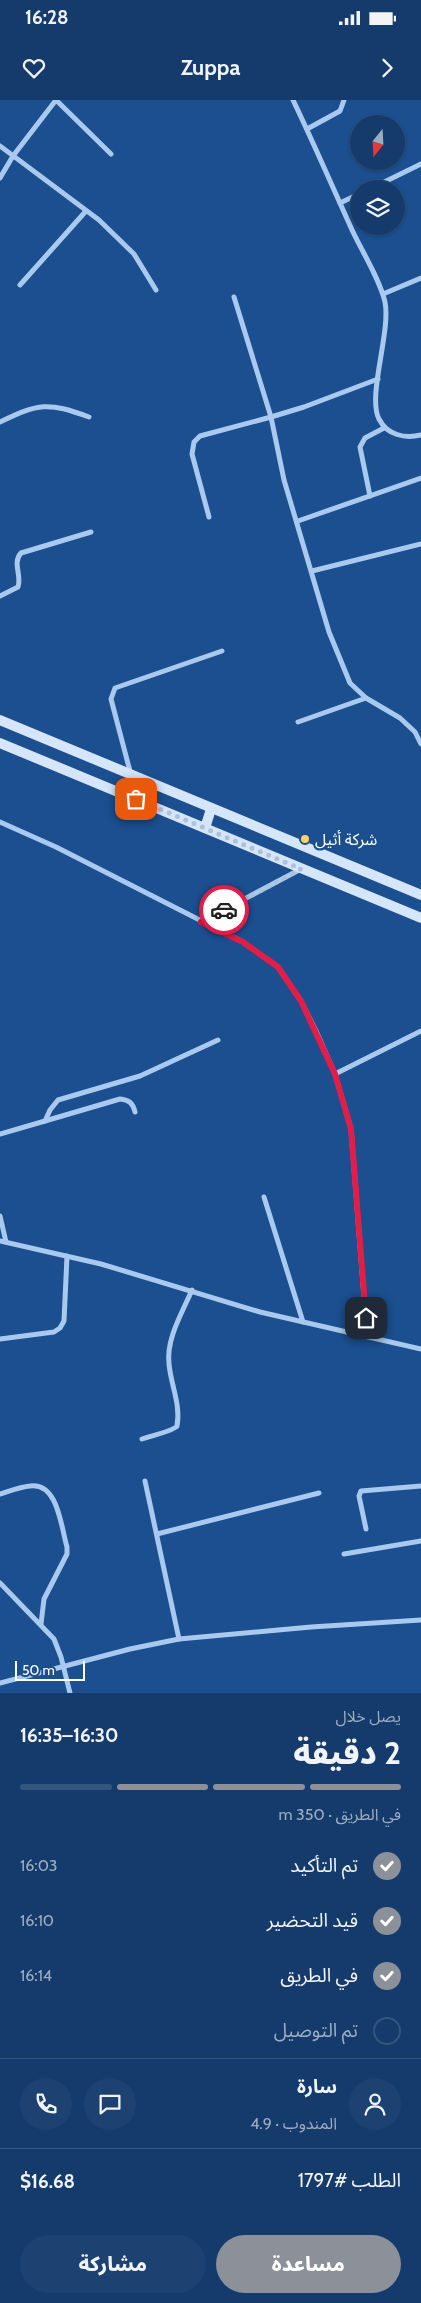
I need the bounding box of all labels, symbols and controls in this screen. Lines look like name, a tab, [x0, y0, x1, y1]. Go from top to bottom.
text: 16:28	[25, 6, 68, 29]
icon: heart	[20, 54, 48, 82]
text: Zuppa	[181, 54, 240, 81]
icon: forward	[373, 54, 401, 82]
north arrow	[350, 115, 405, 170]
map controls	[350, 115, 405, 235]
button: layers	[350, 180, 405, 235]
pin	[115, 778, 157, 820]
icon: bag	[122, 785, 150, 813]
place label: شركة أثيل	[315, 830, 377, 849]
marker: شركة أثيل	[299, 833, 311, 845]
courier	[199, 885, 249, 935]
icon: car	[210, 896, 238, 924]
pin	[345, 1297, 387, 1339]
icon: home	[352, 1304, 380, 1332]
scale bar	[15, 1658, 85, 1681]
text: 50 m	[22, 1661, 55, 1679]
text: يصل خلال	[336, 1707, 401, 1726]
text: 16:30–16:35	[20, 1724, 118, 1747]
text: 2 دقيقة	[293, 1733, 401, 1772]
text: في الطريق · 350 m	[278, 1805, 401, 1824]
icon: check	[373, 1852, 401, 1880]
text: تم التأكيد	[290, 1854, 358, 1877]
text: 16:03	[20, 1856, 57, 1875]
icon: check	[373, 1907, 401, 1935]
text: قيد التحضير	[267, 1909, 358, 1932]
text: 16:10	[20, 1911, 54, 1930]
icon: check	[373, 1962, 401, 1990]
text: في الطريق	[280, 1964, 358, 1987]
text: 16:14	[20, 1966, 52, 1985]
text: تم التوصيل	[274, 2019, 358, 2042]
text: سارة	[297, 2075, 337, 2098]
button: phone	[20, 2078, 72, 2130]
button: chat	[84, 2078, 136, 2130]
button: person	[349, 2078, 401, 2130]
text: المندوب · 4.9	[250, 2114, 337, 2133]
text: الطلب #1797	[298, 2169, 401, 2192]
text: $16.68	[20, 2170, 75, 2193]
button: مشاركة	[20, 2235, 206, 2293]
button: مساعدة	[216, 2235, 401, 2293]

